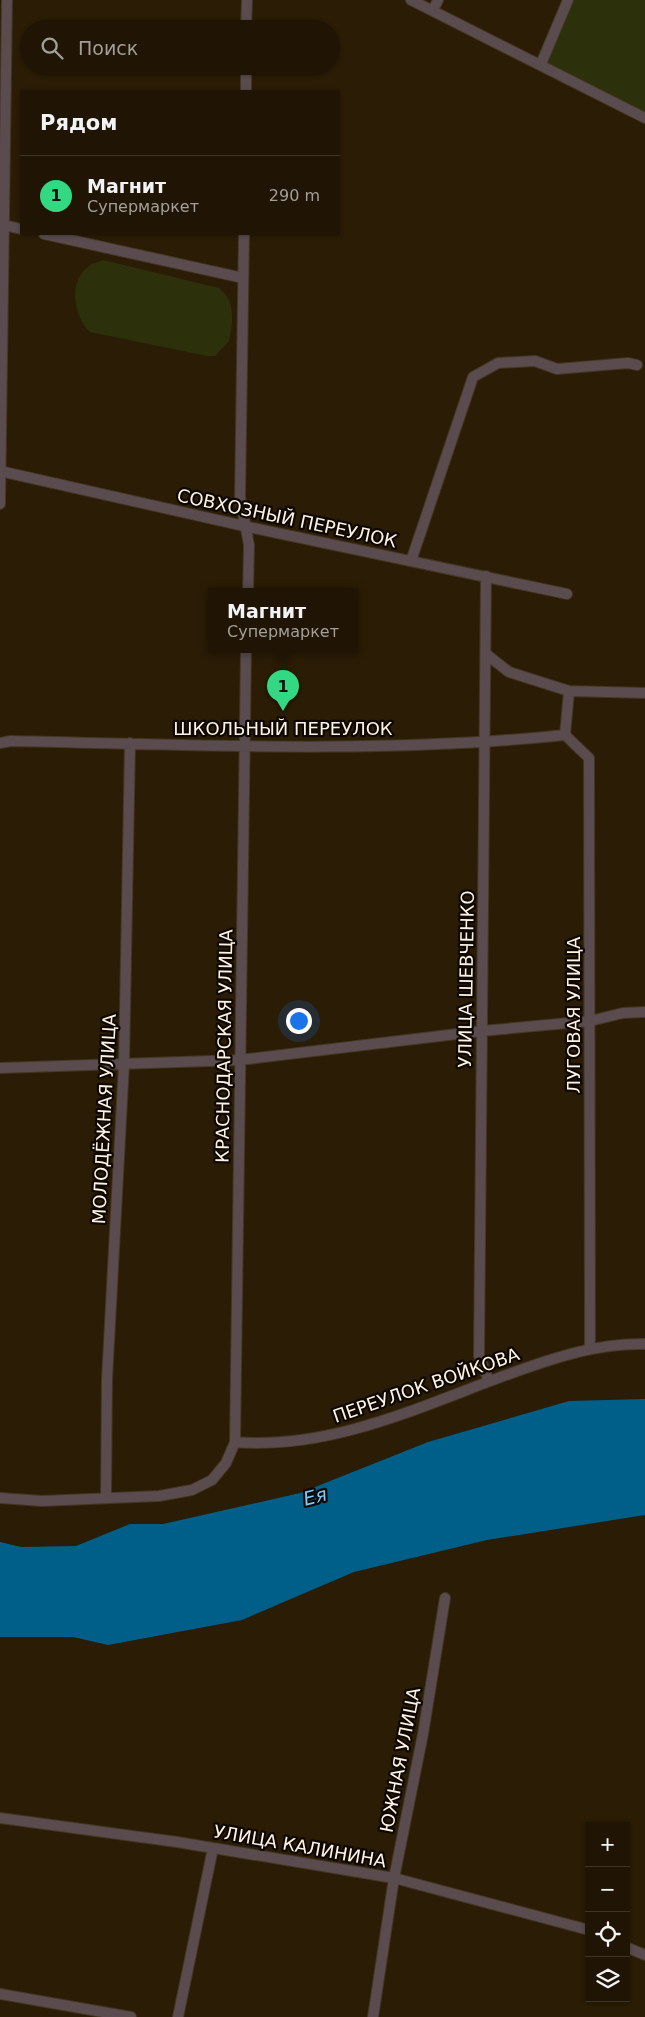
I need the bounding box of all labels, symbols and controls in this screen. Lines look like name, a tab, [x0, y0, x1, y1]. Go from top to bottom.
search box	[20, 20, 340, 75]
icon: search	[38, 34, 66, 62]
text: Поиск	[78, 37, 138, 59]
text: Рядом	[40, 111, 117, 135]
text: Магнит	[87, 175, 166, 197]
text: 1	[50, 186, 62, 205]
text: 290 m	[269, 186, 320, 205]
text: Супермаркет	[87, 197, 199, 216]
street label: СОВХОЗНЫЙ ПЕРЕУЛОК	[175, 484, 399, 552]
popup	[208, 588, 358, 653]
text: Магнит	[227, 600, 306, 622]
text: Супермаркет	[227, 622, 339, 641]
pin: 1	[267, 670, 299, 711]
street label: ШКОЛЬНЫЙ ПЕРЕУЛОК	[173, 718, 393, 739]
street label: УЛИЦА ШЕВЧЕНКО	[454, 890, 478, 1068]
street label: КРАСНОДАРСКАЯ УЛИЦА	[211, 928, 237, 1163]
street label: ЛУГОВАЯ УЛИЦА	[563, 936, 584, 1093]
your location	[286, 1008, 312, 1034]
street label: МОЛОДЁЖНАЯ УЛИЦА	[88, 1013, 120, 1225]
street label: ПЕРЕУЛОК ВОЙКОВА	[330, 1343, 523, 1427]
water label: Ея	[301, 1482, 329, 1510]
street label: ЮЖНАЯ УЛИЦА	[376, 1685, 424, 1834]
street label: УЛИЦА КАЛИНИНА	[212, 1820, 389, 1872]
map controls	[585, 1822, 630, 2002]
button: +	[585, 1822, 630, 1867]
button: −	[585, 1867, 630, 1912]
button: locate	[585, 1912, 630, 1957]
button: layers	[585, 1957, 630, 2002]

